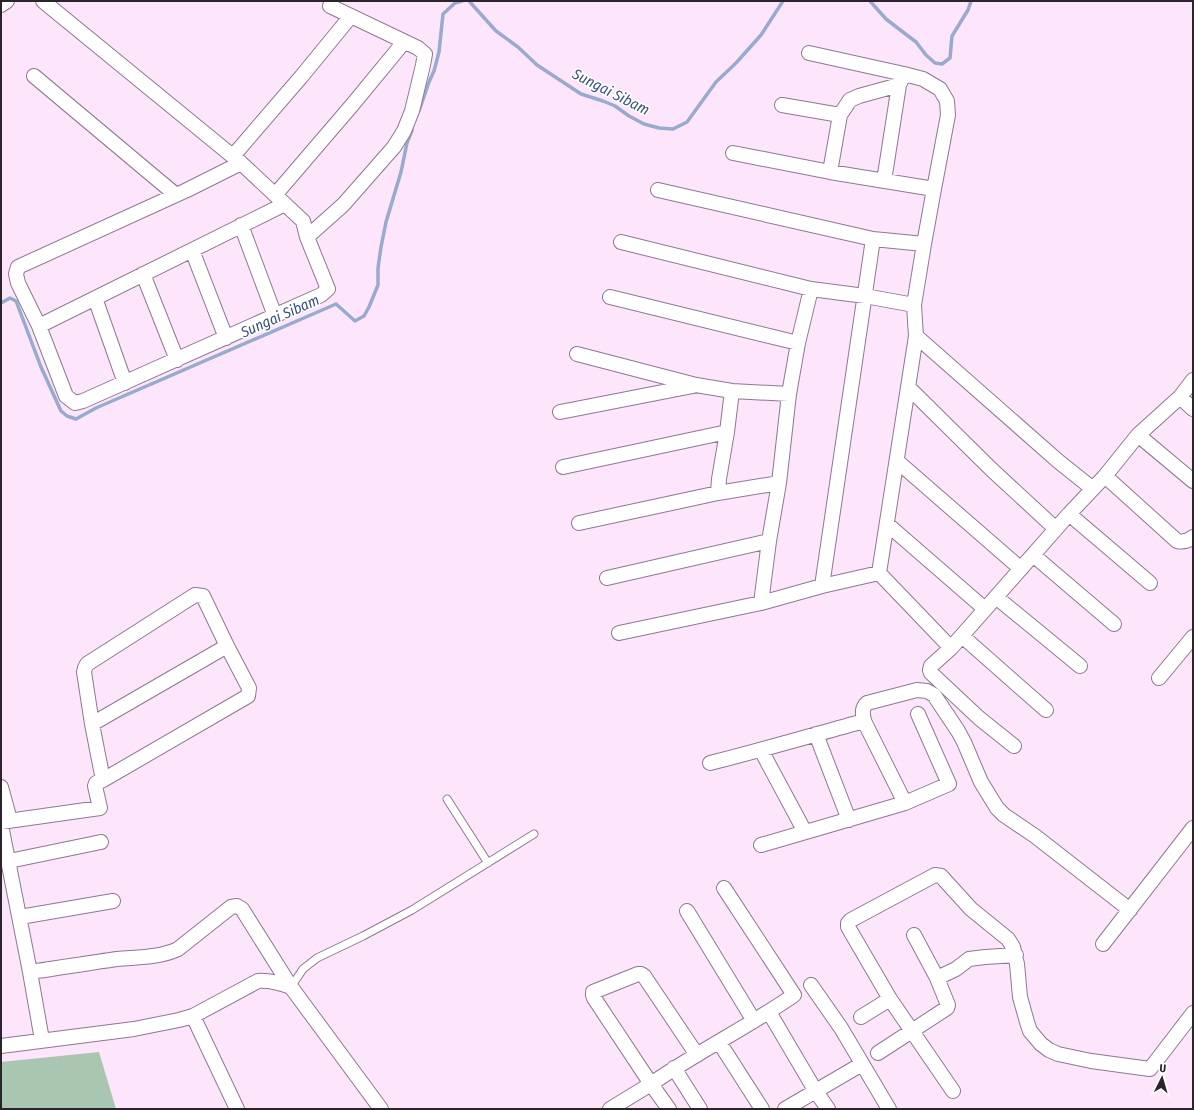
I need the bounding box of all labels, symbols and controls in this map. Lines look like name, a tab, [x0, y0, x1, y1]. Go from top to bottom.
water label: Sungai Sibam	[569, 64, 653, 119]
water label: Sungai Sibam	[237, 291, 322, 342]
north arrow	[1142, 1058, 1182, 1098]
text: U	[1159, 1062, 1167, 1075]

